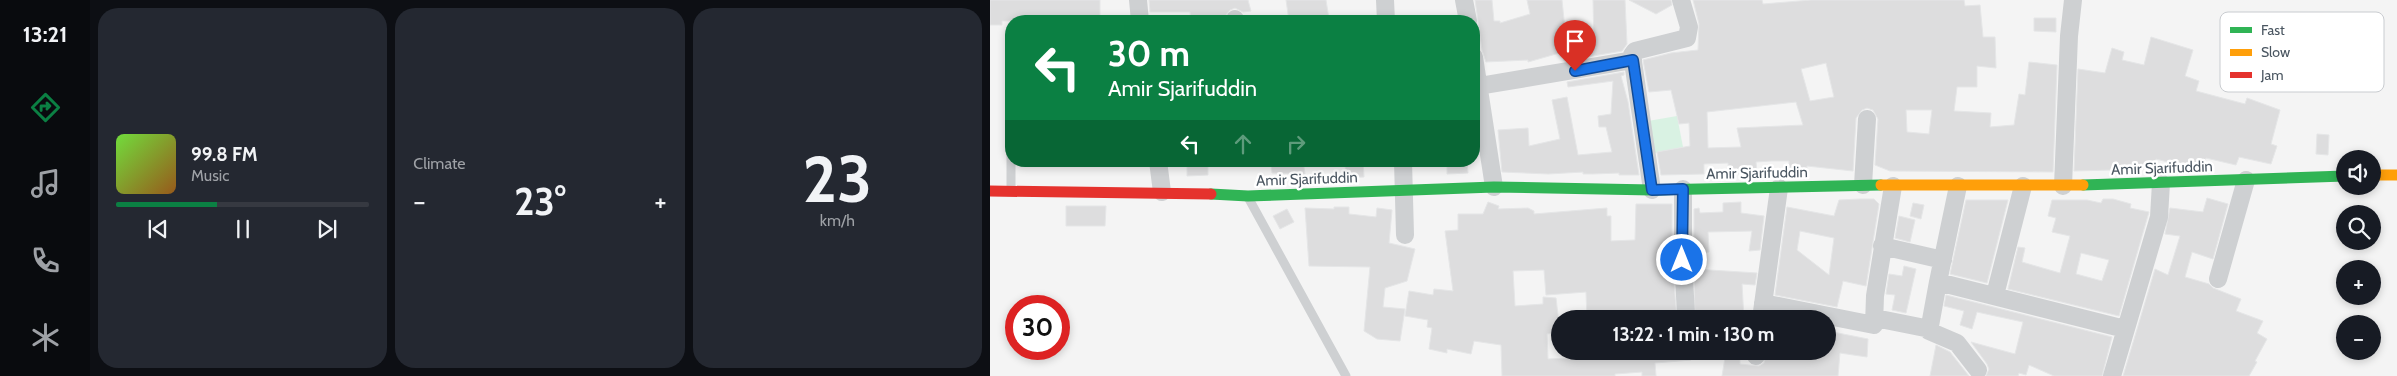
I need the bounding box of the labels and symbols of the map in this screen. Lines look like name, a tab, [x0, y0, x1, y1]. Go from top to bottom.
legend	[2220, 12, 2384, 92]
pin	[1554, 20, 1596, 71]
text: Fast	[2261, 21, 2285, 39]
text: Slow	[2261, 43, 2290, 61]
text: Jam	[2260, 66, 2283, 84]
street label: Amir Sjarifuddin	[2111, 157, 2213, 179]
street label: Amir Sjarifuddin	[1706, 163, 1808, 183]
street label: Amir Sjarifuddin	[1256, 168, 1358, 190]
position arrow	[1655, 233, 1707, 285]
speed limit sign: 30	[1005, 295, 1070, 360]

